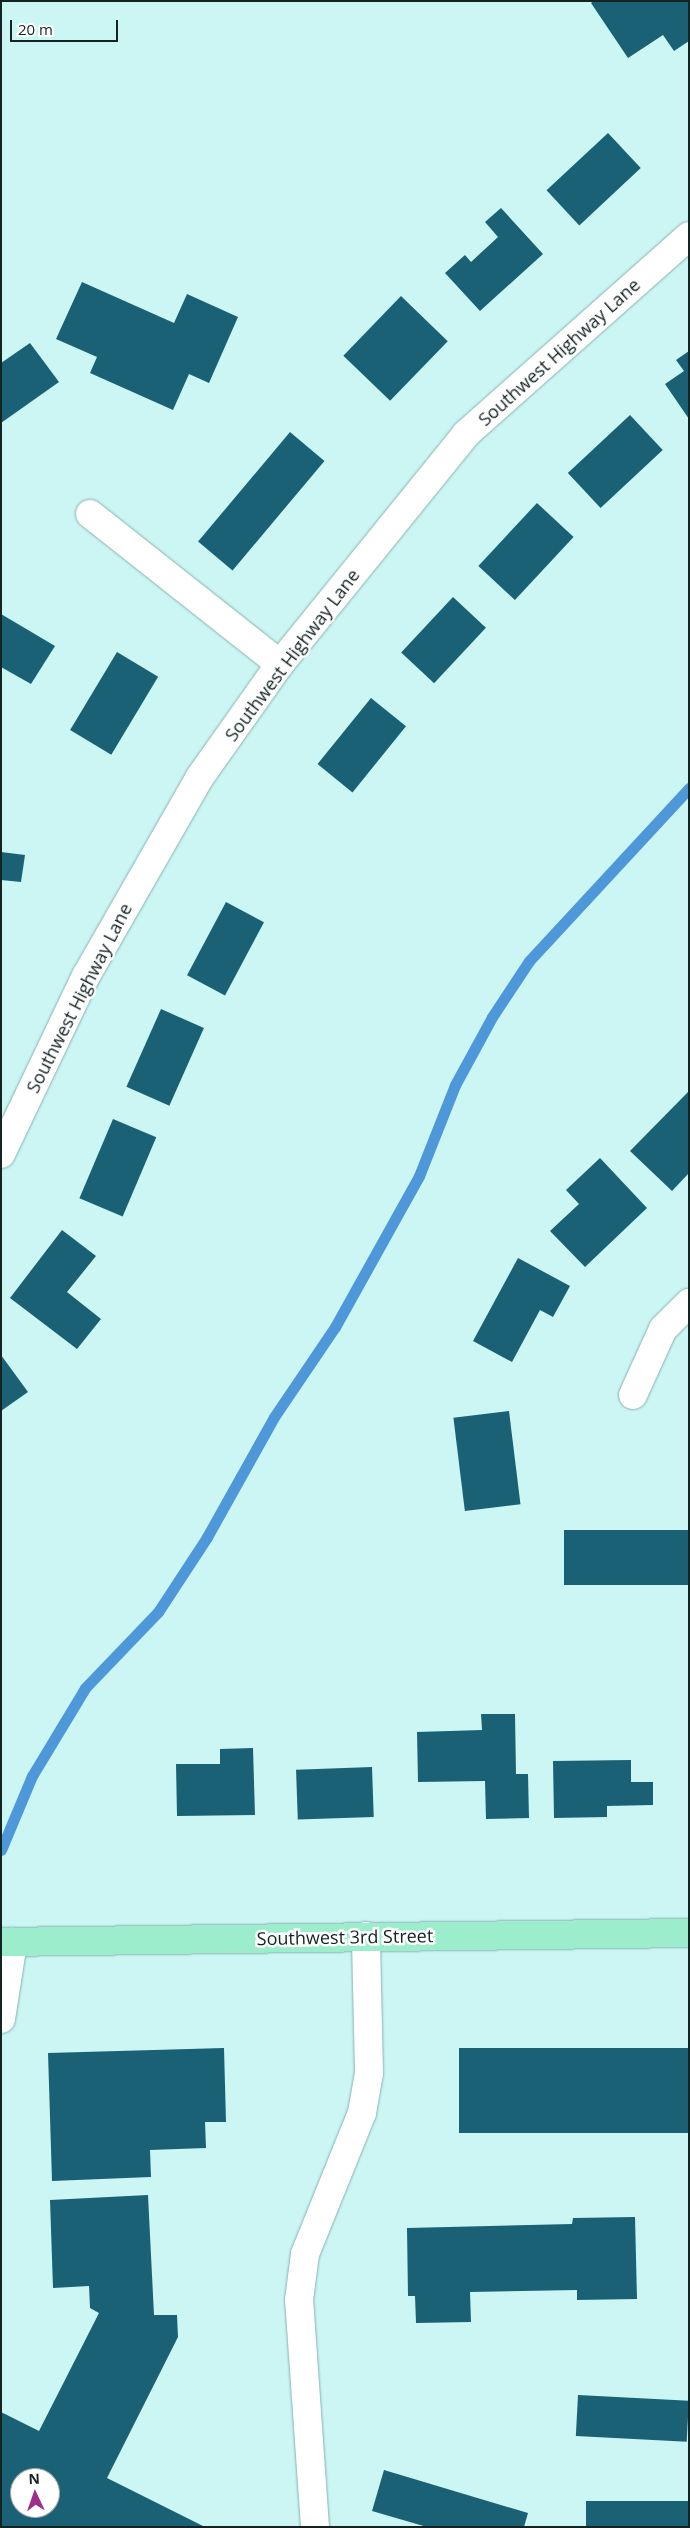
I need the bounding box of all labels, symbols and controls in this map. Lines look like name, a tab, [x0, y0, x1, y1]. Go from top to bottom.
scale bar	[12, 10, 120, 42]
text: 20 m	[18, 19, 53, 39]
street label: Southwest Highway Lane	[474, 274, 644, 430]
street label: Southwest Highway Lane	[220, 565, 364, 745]
street label: Southwest Highway Lane	[22, 900, 136, 1096]
street label: Southwest 3rd Street	[257, 1925, 433, 1949]
north arrow	[10, 2468, 60, 2518]
text: N	[28, 2469, 40, 2488]

